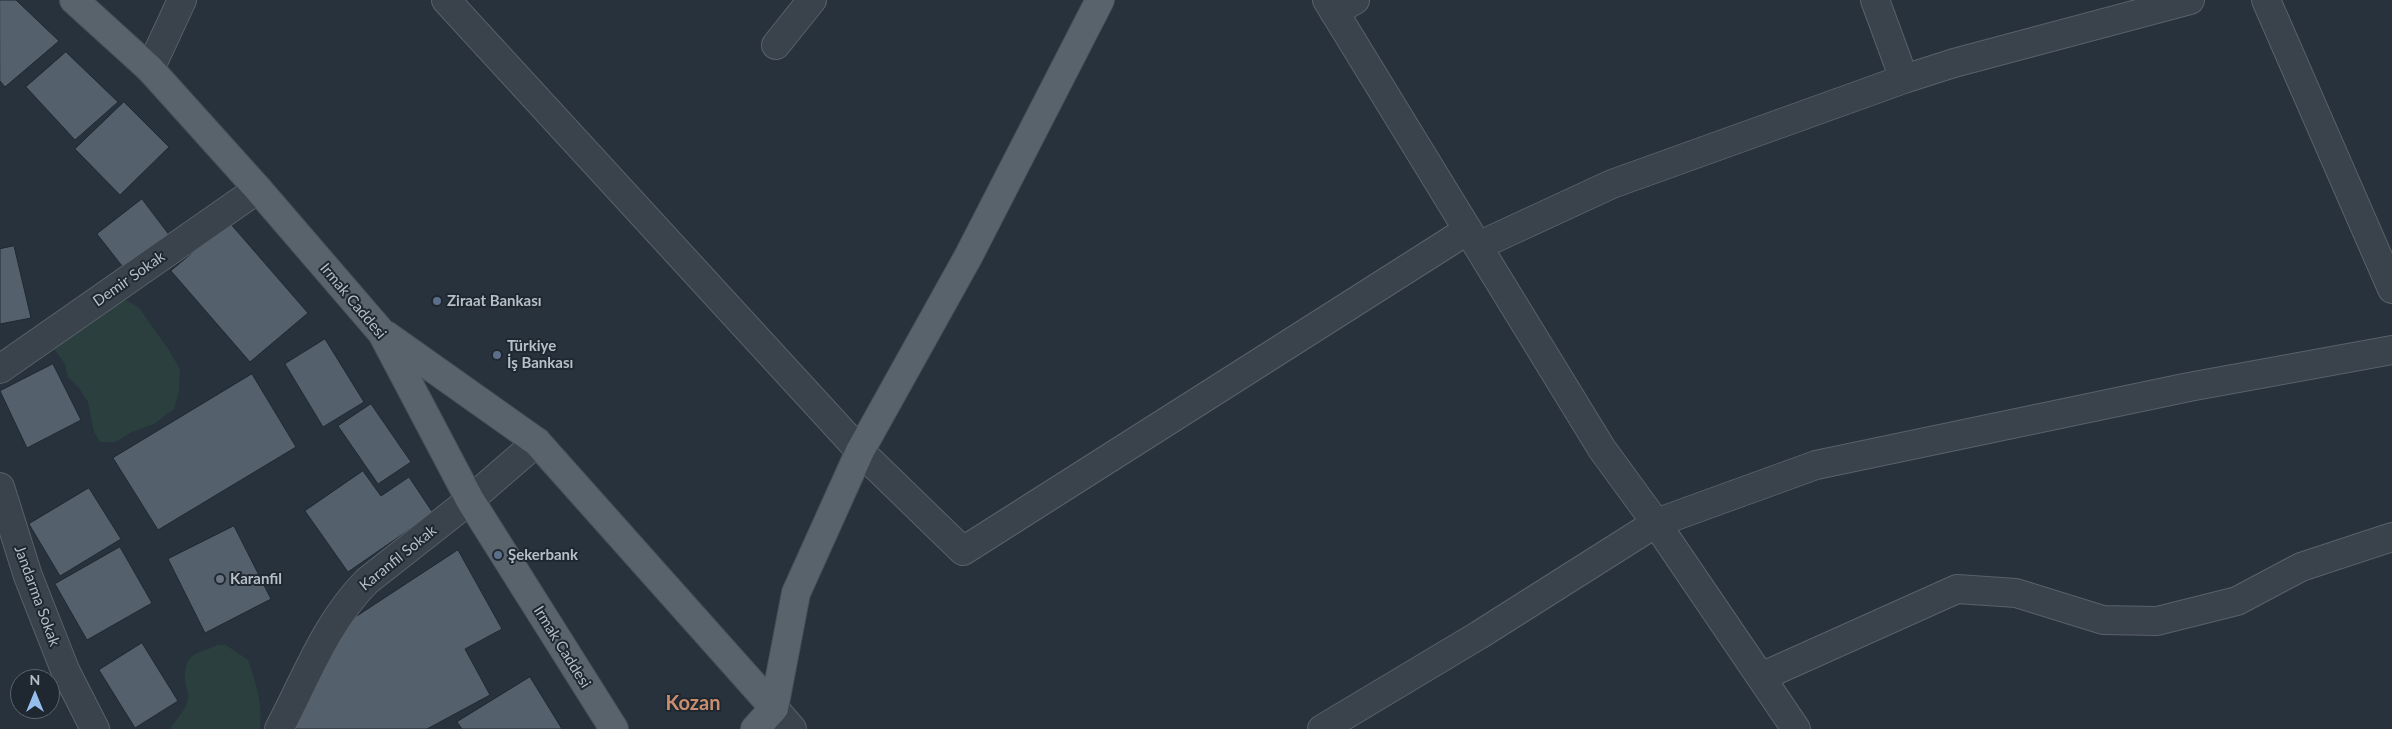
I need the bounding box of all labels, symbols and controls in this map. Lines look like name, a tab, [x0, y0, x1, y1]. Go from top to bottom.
street label: Demir Sokak	[90, 248, 168, 310]
street label: Irmak Caddesi	[316, 260, 390, 342]
place label: Ziraat Bankası	[447, 292, 542, 310]
marker: Ziraat Bankası	[431, 295, 443, 307]
place label: Türkiye İş Bankası	[507, 337, 573, 372]
marker: Türkiye İş Bankası	[491, 349, 503, 361]
street label: Karanfil Sokak	[356, 522, 440, 594]
street label: Jandarma Sokak	[10, 543, 64, 649]
place label: Şekerbank	[508, 546, 578, 564]
marker: Şekerbank	[492, 549, 504, 561]
place label: Karanfil	[230, 570, 282, 588]
marker: Karanfil	[214, 573, 226, 585]
street label: Irmak Caddesi	[530, 603, 594, 691]
north arrow	[10, 669, 60, 719]
text: N	[30, 671, 40, 688]
district label: Kozan	[666, 692, 720, 716]

